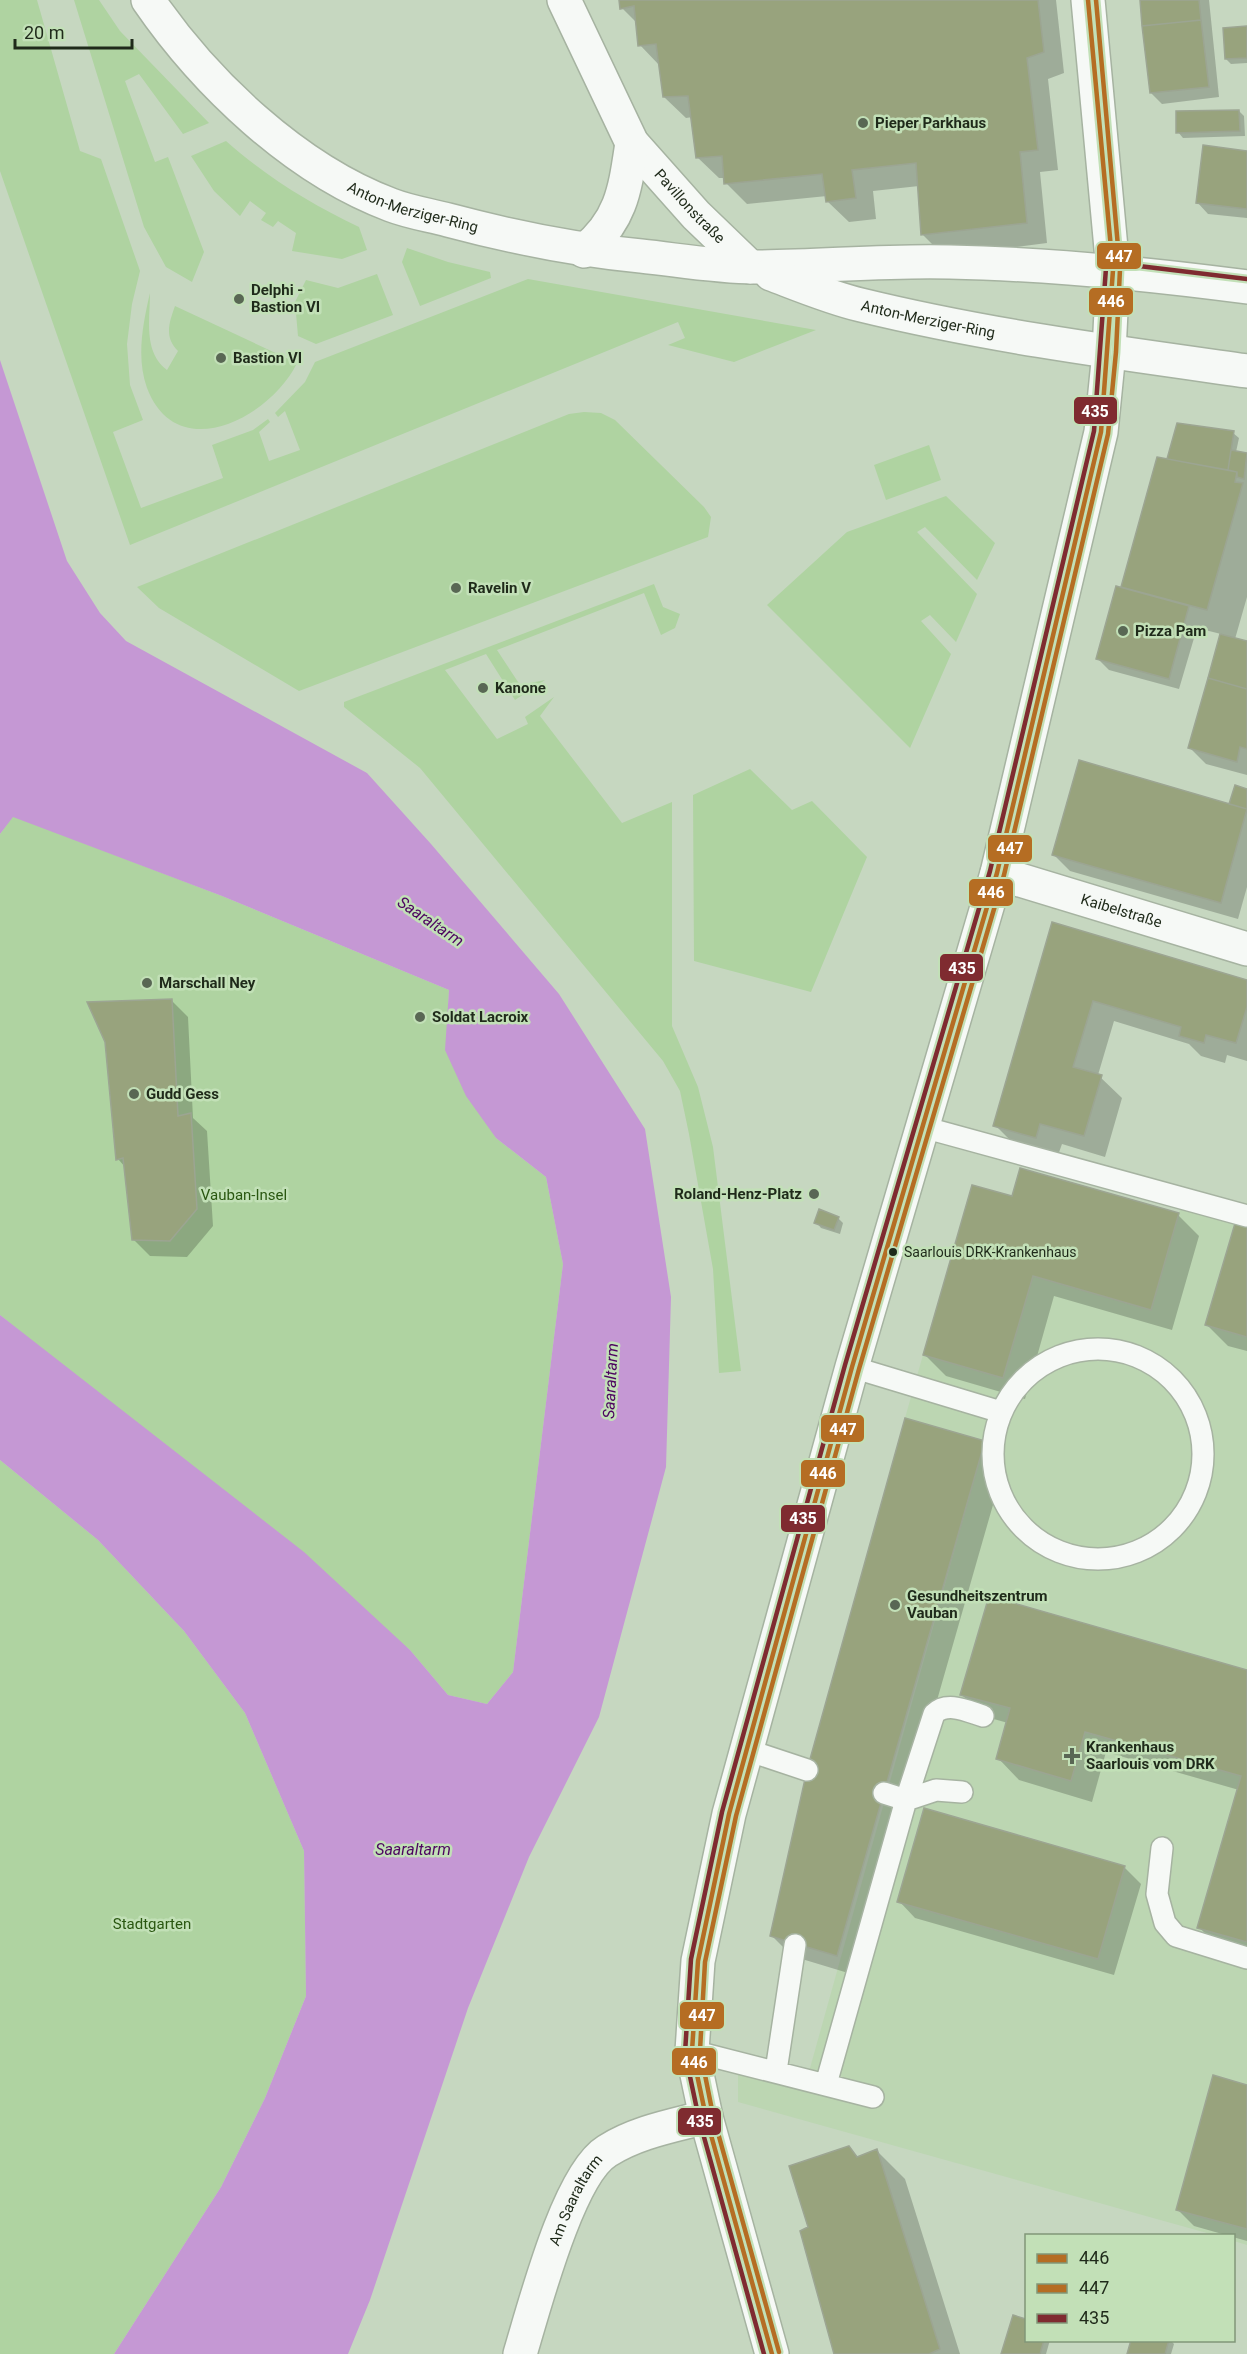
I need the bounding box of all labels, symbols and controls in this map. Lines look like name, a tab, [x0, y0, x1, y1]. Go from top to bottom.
scale bar	[15, 12, 132, 50]
text: 20 m	[24, 22, 64, 43]
place label: Pieper Parkhaus	[875, 114, 986, 132]
marker: Pieper Parkhaus	[856, 116, 870, 130]
street label: Pavillonstraße	[651, 166, 729, 247]
street label: Anton-Merziger-Ring	[344, 178, 480, 236]
line badge: 447	[1096, 242, 1142, 270]
text: 447	[1105, 247, 1133, 266]
place label: Delphi - Bastion VI	[251, 281, 320, 316]
line badge: 446	[1088, 287, 1134, 316]
marker: Delphi - Bastion VI	[232, 292, 246, 306]
text: 446	[1097, 292, 1125, 311]
street label: Anton-Merziger-Ring	[859, 296, 997, 342]
place label: Bastion VI	[233, 349, 302, 367]
marker: Bastion VI	[214, 351, 228, 365]
line badge: 435	[1073, 396, 1118, 425]
text: 435	[1081, 402, 1109, 421]
place label: Ravelin V	[468, 579, 531, 597]
marker: Ravelin V	[449, 581, 463, 595]
place label: Pizza Pam	[1135, 622, 1206, 640]
marker: Pizza Pam	[1116, 624, 1130, 638]
place label: Kanone	[495, 679, 546, 697]
marker: Kanone	[476, 681, 490, 695]
line badge: 447	[987, 834, 1033, 863]
text: 447	[996, 839, 1024, 858]
line badge: 446	[968, 878, 1014, 907]
text: 446	[977, 883, 1005, 902]
street label: Kaibelstraße	[1079, 890, 1164, 932]
water label: Saaraltarm	[394, 892, 467, 950]
line badge: 435	[939, 953, 984, 982]
text: 435	[948, 959, 976, 978]
place label: Marschall Ney	[159, 974, 256, 992]
marker: Marschall Ney	[140, 976, 154, 990]
place label: Soldat Lacroix	[432, 1008, 529, 1026]
marker: Soldat Lacroix	[413, 1010, 427, 1024]
place label: Gudd Gess	[146, 1085, 219, 1103]
marker: Gudd Gess	[127, 1087, 141, 1101]
place label: Roland-Henz-Platz	[674, 1185, 802, 1203]
park label: Vauban-Insel	[201, 1186, 287, 1204]
marker: Roland-Henz-Platz	[807, 1187, 821, 1201]
place label: Saarlouis DRK-Krankenhaus	[904, 1244, 1077, 1260]
marker: Saarlouis DRK-Krankenhaus	[887, 1246, 899, 1258]
water label: Saaraltarm	[599, 1343, 622, 1419]
line badge: 447	[820, 1414, 865, 1443]
text: 447	[829, 1420, 857, 1439]
line badge: 446	[800, 1459, 846, 1488]
text: 446	[809, 1464, 837, 1483]
line badge: 435	[780, 1504, 826, 1533]
text: 435	[789, 1509, 817, 1528]
place label: Gesundheitszentrum Vauban	[907, 1587, 1048, 1622]
marker: Gesundheitszentrum Vauban	[888, 1598, 902, 1612]
place label: Krankenhaus Saarlouis vom DRK	[1086, 1738, 1215, 1773]
marker: Krankenhaus Saarlouis vom DRK	[1063, 1747, 1081, 1765]
water label: Saaraltarm	[375, 1840, 451, 1859]
park label: Stadtgarten	[113, 1915, 191, 1933]
line badge: 447	[679, 2001, 725, 2030]
text: 447	[688, 2006, 716, 2025]
line badge: 446	[671, 2047, 717, 2076]
text: 446	[680, 2053, 708, 2072]
line badge: 435	[677, 2107, 722, 2136]
text: 435	[686, 2112, 714, 2131]
street label: Am Saaraltarm	[545, 2151, 606, 2248]
legend	[1025, 2234, 1235, 2342]
text: 446	[1079, 2247, 1109, 2268]
text: 447	[1079, 2277, 1109, 2298]
text: 435	[1079, 2307, 1109, 2328]

